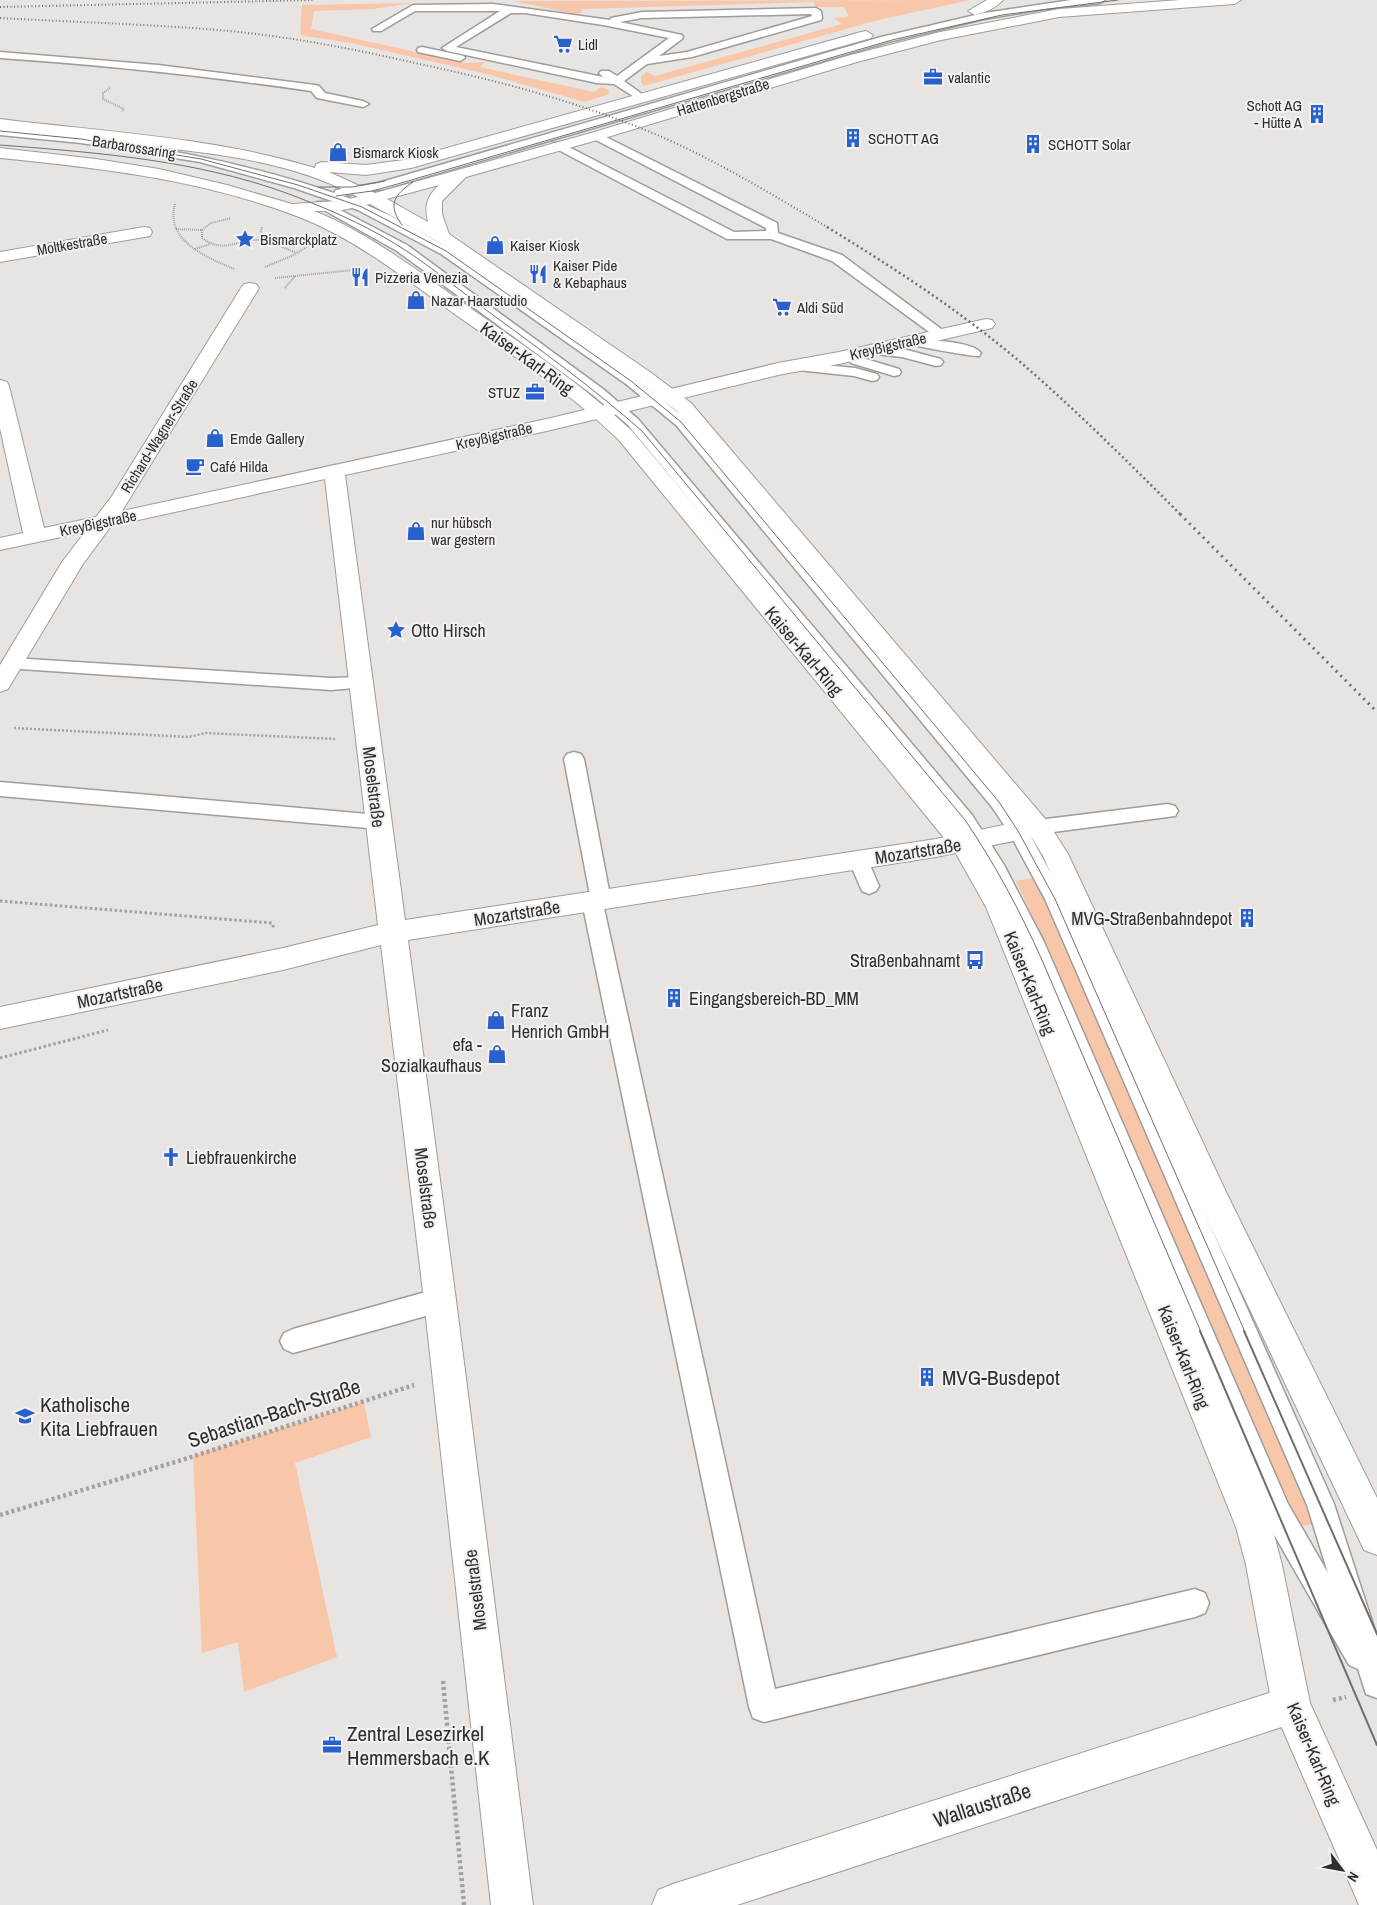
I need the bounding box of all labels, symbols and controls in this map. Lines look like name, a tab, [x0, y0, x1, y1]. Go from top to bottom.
supermarket icon: Lidl	[552, 33, 574, 55]
place label: Lidl	[578, 34, 598, 55]
office icon: valantic	[922, 66, 944, 88]
place label: valantic	[948, 67, 990, 88]
street label: Hattenbergstraße	[674, 73, 772, 121]
place label: Schott AG - Hütte A	[1247, 95, 1303, 133]
building icon: Schott AG - Hütte A	[1306, 103, 1328, 125]
building icon: SCHOTT AG	[842, 127, 864, 149]
place label: SCHOTT AG	[868, 128, 939, 149]
street label: Barbarossaring	[91, 130, 177, 164]
building icon: SCHOTT Solar	[1022, 133, 1044, 155]
place label: SCHOTT Solar	[1048, 134, 1131, 155]
shop icon: Bismarck Kiosk	[327, 141, 349, 163]
place label: Bismarck Kiosk	[353, 142, 439, 163]
street label: Moltkestraße	[35, 227, 109, 261]
place icon: Bismarckplatz	[234, 228, 256, 250]
place label: Bismarckplatz	[260, 229, 337, 250]
shop icon: Kaiser Kiosk	[484, 234, 506, 256]
place label: Kaiser Kiosk	[510, 235, 581, 256]
place label: Kaiser Pide & Kebaphaus	[553, 255, 627, 293]
restaurant icon: Kaiser Pide & Kebaphaus	[527, 263, 549, 285]
restaurant icon: Pizzeria Venezia	[349, 266, 371, 288]
place label: Pizzeria Venezia	[375, 267, 468, 288]
shop icon: Nazar Haarstudio	[405, 289, 427, 311]
place label: Nazar Haarstudio	[431, 290, 528, 311]
supermarket icon: Aldi Süd	[771, 296, 793, 318]
place label: Aldi Süd	[796, 297, 844, 318]
street label: Kaiser-Karl-Ring	[475, 316, 579, 401]
street label: Kreyßigstraße	[848, 327, 928, 365]
street label: Richard-Wagner-Straße	[115, 375, 203, 497]
office icon: STUZ	[524, 381, 546, 403]
place label: STUZ	[488, 382, 520, 403]
street label: Kreyßigstraße	[454, 417, 534, 455]
shop icon: Emde Gallery	[204, 427, 226, 449]
place label: Emde Gallery	[230, 428, 305, 449]
cafe icon: Café Hilda	[184, 455, 206, 477]
place label: Café Hilda	[210, 456, 268, 477]
street label: Kreyßigstraße	[58, 505, 138, 541]
place label: nur hübsch war gestern	[431, 512, 495, 550]
shop icon: nur hübsch war gestern	[405, 520, 427, 542]
street label: Kaiser-Karl-Ring	[759, 601, 849, 702]
place label: Otto Hirsch	[411, 618, 486, 643]
place icon: Otto Hirsch	[385, 619, 407, 641]
street label: Moselstraße	[357, 745, 391, 829]
street label: Mozartstraße	[873, 832, 963, 870]
street label: Mozartstraße	[472, 894, 562, 932]
place label: MVG-Straßenbahndepot	[1071, 906, 1232, 931]
building icon: MVG-Straßenbahndepot	[1236, 907, 1258, 929]
street label: Kaiser-Karl-Ring	[998, 927, 1062, 1039]
place label: Straßenbahnamt	[850, 948, 960, 973]
bus stop icon: Straßenbahnamt	[964, 949, 986, 971]
street label: Mozartstraße	[75, 972, 165, 1014]
place label: Eingangsbereich-BD_MM	[689, 986, 859, 1011]
building icon: Eingangsbereich-BD_MM	[663, 987, 685, 1009]
place label: Franz Henrich GmbH	[511, 998, 609, 1044]
shop icon: Franz Henrich GmbH	[485, 1009, 507, 1031]
place label: efa - Sozialkaufhaus	[381, 1032, 482, 1078]
shop icon: efa - Sozialkaufhaus	[486, 1043, 508, 1065]
place label: Liebfrauenkirche	[186, 1145, 297, 1170]
church icon: Liebfrauenkirche	[160, 1146, 182, 1168]
street label: Moselstraße	[409, 1146, 443, 1230]
street label: Kaiser-Karl-Ring	[1152, 1301, 1216, 1413]
place label: MVG-Busdepot	[942, 1363, 1060, 1392]
building icon: MVG-Busdepot	[916, 1366, 938, 1388]
street label: Sebastian-Bach-Straße	[184, 1371, 364, 1455]
place label: Katholische Kita Liebfrauen	[40, 1390, 158, 1443]
school or university icon: Katholische Kita Liebfrauen	[14, 1405, 36, 1427]
street label: Moselstraße	[458, 1548, 492, 1632]
street label: Kaiser-Karl-Ring	[1281, 1699, 1347, 1810]
place label: Zentral Lesezirkel Hemmersbach e.K	[347, 1719, 490, 1772]
office icon: Zentral Lesezirkel Hemmersbach e.K	[321, 1734, 343, 1756]
street label: Wallaustraße	[930, 1776, 1034, 1834]
north arrow	[1317, 1845, 1367, 1895]
text: N	[1343, 1869, 1363, 1885]

